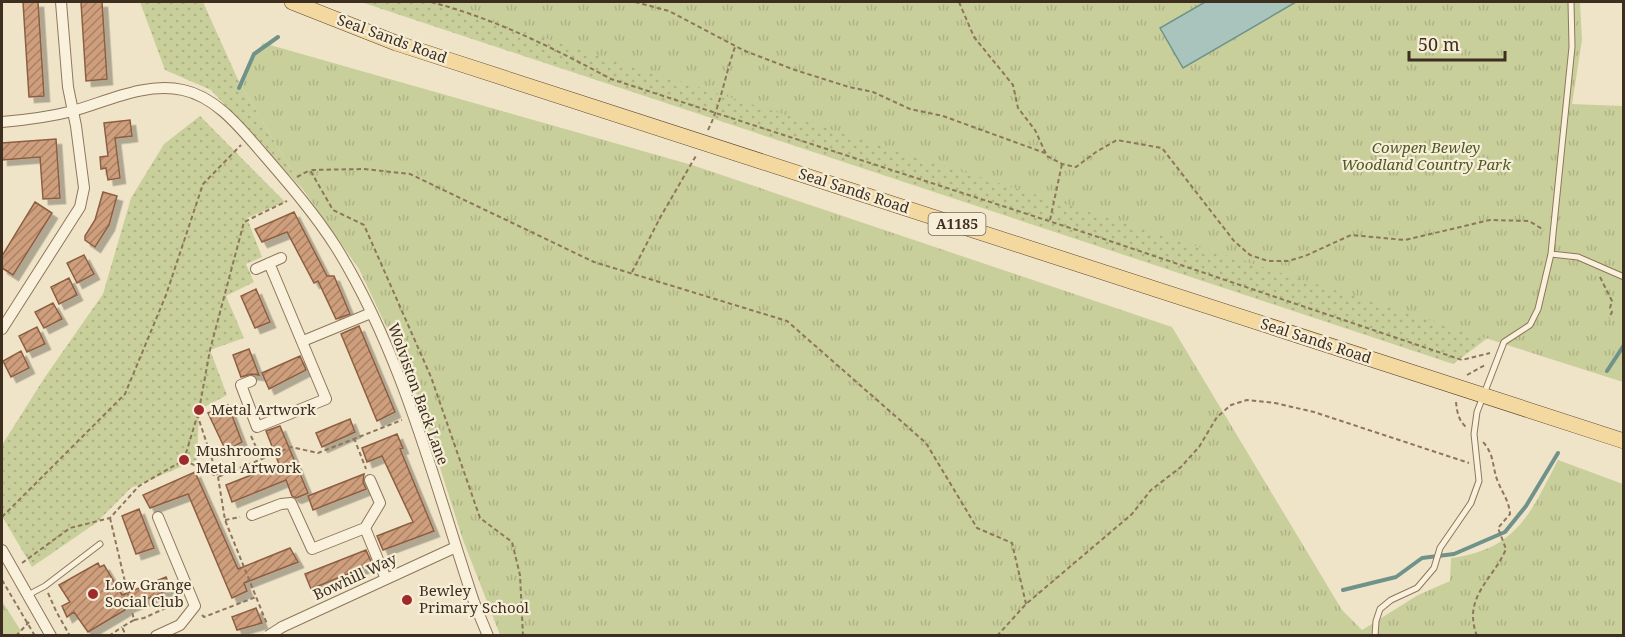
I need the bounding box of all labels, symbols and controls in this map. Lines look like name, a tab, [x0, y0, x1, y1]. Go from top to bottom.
street label: Seal Sands Road	[335, 9, 450, 67]
scale bar	[1409, 24, 1505, 62]
text: 50 m	[1418, 32, 1460, 56]
park label: Cowpen Bewley Woodland Country Park	[1341, 137, 1511, 174]
street label: Seal Sands Road	[796, 163, 912, 217]
road number: A1185	[928, 213, 986, 235]
street label: Seal Sands Road	[1258, 313, 1374, 367]
street label: Wolviston Back Lane	[384, 320, 454, 467]
place label: Metal Artwork	[211, 399, 316, 419]
marker: Metal Artwork	[192, 403, 206, 417]
place label: Mushrooms Metal Artwork	[196, 440, 301, 477]
marker: Mushrooms Metal Artwork	[177, 453, 191, 467]
street label: Bowhill Way	[309, 548, 400, 604]
place label: Low Grange Social Club	[105, 574, 192, 611]
place label: Bewley Primary School	[419, 580, 529, 617]
marker: Low Grange Social Club	[86, 587, 100, 601]
marker: Bewley Primary School	[400, 593, 414, 607]

